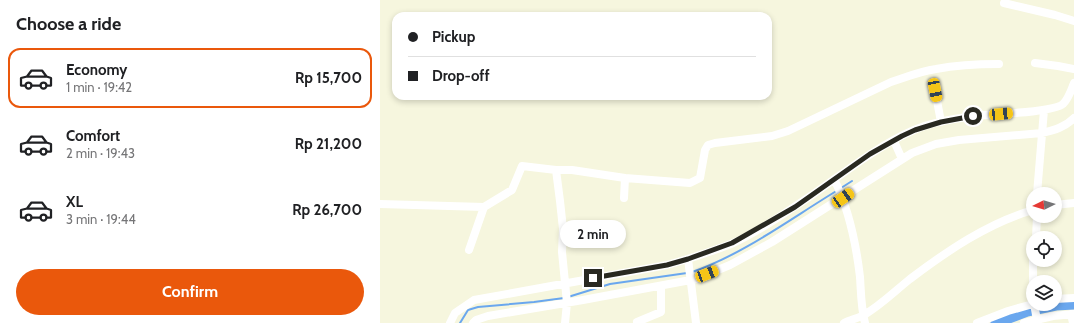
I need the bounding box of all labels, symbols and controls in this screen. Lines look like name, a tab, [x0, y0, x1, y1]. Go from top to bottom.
text: Choose a ride	[16, 13, 121, 35]
text: Pickup	[432, 28, 475, 46]
icon: car	[18, 60, 54, 96]
text: Economy	[66, 61, 127, 79]
text: Drop-off	[432, 67, 490, 85]
text: Rp 15,700	[295, 69, 362, 87]
car	[927, 77, 943, 103]
text: 1 min · 19:42	[66, 79, 132, 95]
route start	[964, 107, 982, 125]
car	[989, 107, 1013, 121]
icon: car	[18, 126, 54, 162]
text: Comfort	[66, 127, 120, 145]
text: Rp 21,200	[295, 135, 362, 153]
text: 2 min · 19:43	[66, 145, 135, 161]
car	[830, 186, 856, 210]
north arrow	[1026, 187, 1062, 223]
map controls	[1026, 187, 1062, 311]
icon: car	[18, 192, 54, 228]
text: XL	[66, 193, 83, 211]
text: Rp 26,700	[292, 201, 362, 219]
text: 3 min · 19:44	[66, 211, 136, 227]
callout: 2 min	[560, 220, 626, 248]
text: 2 min	[577, 226, 609, 242]
button: locate	[1026, 231, 1062, 267]
car	[694, 264, 720, 284]
button: Confirm	[16, 269, 364, 315]
route end	[584, 269, 602, 287]
button: layers	[1026, 275, 1062, 311]

